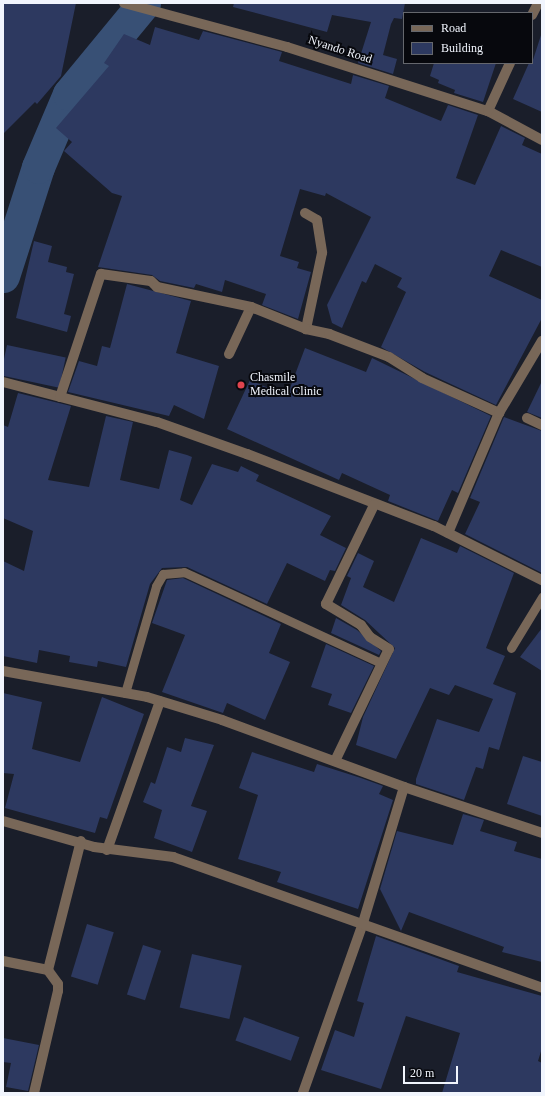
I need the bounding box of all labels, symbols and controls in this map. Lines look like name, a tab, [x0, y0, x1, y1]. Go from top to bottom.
legend	[403, 12, 533, 64]
text: Road	[441, 21, 466, 35]
street label: Nyando Road	[306, 33, 374, 67]
text: Building	[441, 41, 483, 55]
place label: Chasmile Medical Clinic	[250, 371, 322, 399]
marker: Chasmile Medical Clinic	[235, 379, 247, 391]
scale bar	[405, 1058, 460, 1084]
text: 20 m	[410, 1066, 434, 1080]

